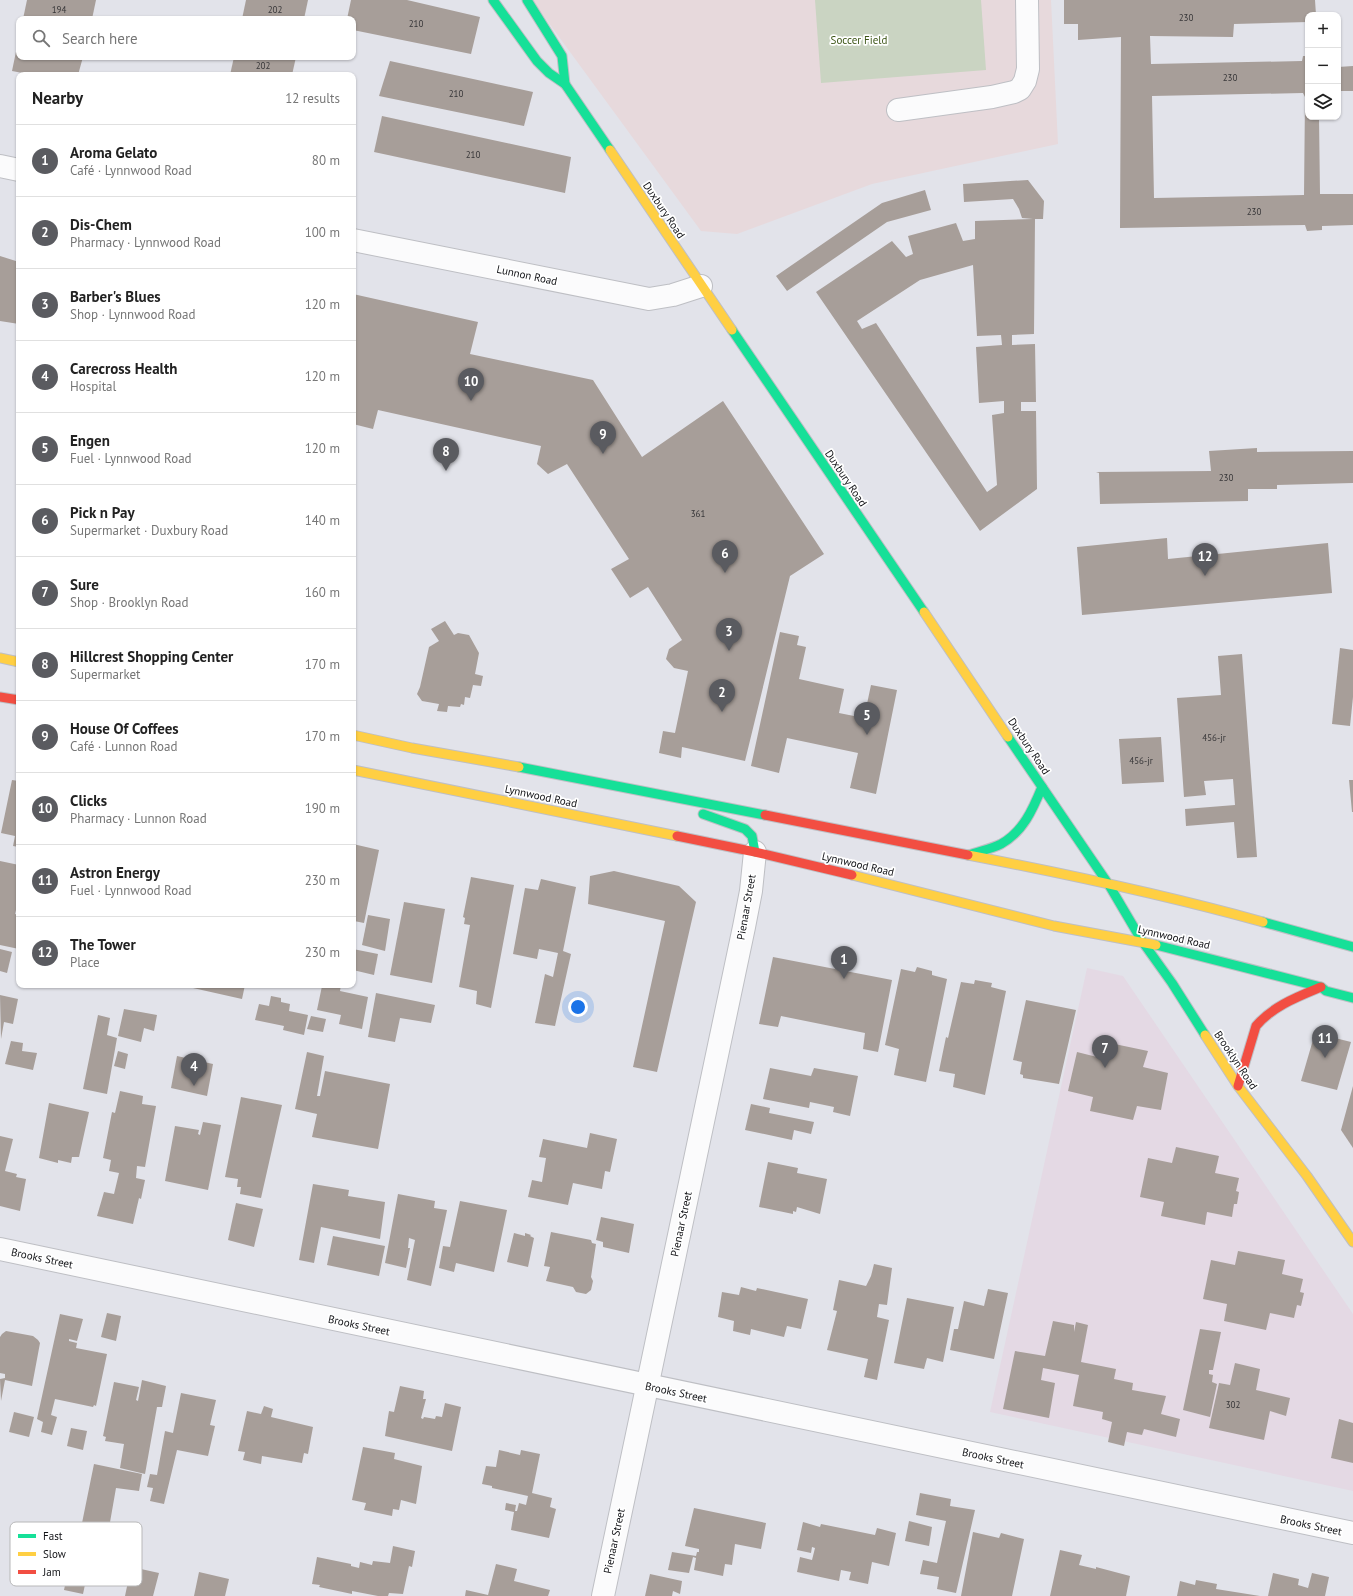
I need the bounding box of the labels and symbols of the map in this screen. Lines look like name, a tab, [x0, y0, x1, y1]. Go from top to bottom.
house number: 194	[52, 4, 66, 15]
house number: 202	[268, 4, 282, 15]
house number: 230	[1179, 12, 1193, 23]
house number: 210	[409, 18, 423, 29]
park label: Soccer Field	[831, 33, 887, 47]
house number: 202	[256, 60, 270, 71]
house number: 230	[1223, 72, 1237, 83]
house number: 210	[449, 88, 463, 99]
house number: 210	[466, 149, 480, 160]
street label: Duxbury Road	[640, 179, 688, 241]
house number: 230	[1247, 206, 1261, 217]
street label: Lunnon Road	[495, 262, 559, 288]
pin: 10	[458, 368, 484, 401]
pin: 9	[590, 421, 616, 454]
pin: 8	[433, 438, 459, 471]
street label: Duxbury Road	[822, 447, 870, 509]
house number: 230	[1219, 472, 1233, 483]
house number: 361	[691, 508, 705, 519]
pin: 6	[712, 540, 738, 573]
pin: 12	[1192, 543, 1218, 576]
pin: 3	[716, 618, 742, 651]
pin: 2	[709, 679, 735, 712]
pin: 5	[854, 702, 880, 735]
street label: Duxbury Road	[1005, 715, 1053, 777]
house number: 456-jr	[1202, 732, 1226, 743]
house number: 456-jr	[1129, 755, 1153, 766]
street label: Lynnwood Road	[504, 781, 579, 811]
street label: Lynnwood Road	[821, 849, 896, 879]
street label: Pienaar Street	[733, 873, 759, 941]
street label: Lynnwood Road	[1137, 922, 1212, 952]
pin: 1	[831, 946, 857, 979]
your location	[568, 997, 588, 1017]
pin: 11	[1312, 1025, 1338, 1058]
street label: Brooklyn Road	[1211, 1028, 1261, 1092]
pin: 7	[1092, 1035, 1118, 1068]
pin: 4	[181, 1053, 207, 1086]
street label: Pienaar Street	[667, 1190, 695, 1258]
street label: Brooks Street	[10, 1245, 74, 1271]
street label: Brooks Street	[327, 1312, 391, 1338]
street label: Brooks Street	[644, 1379, 708, 1405]
house number: 302	[1226, 1399, 1240, 1410]
street label: Brooks Street	[961, 1445, 1025, 1471]
street label: Pienaar Street	[600, 1507, 628, 1575]
street label: Brooks Street	[1279, 1512, 1343, 1538]
legend	[10, 1522, 142, 1586]
text: Fast	[43, 1529, 63, 1543]
text: Slow	[43, 1547, 66, 1561]
text: Jam	[42, 1565, 61, 1579]

